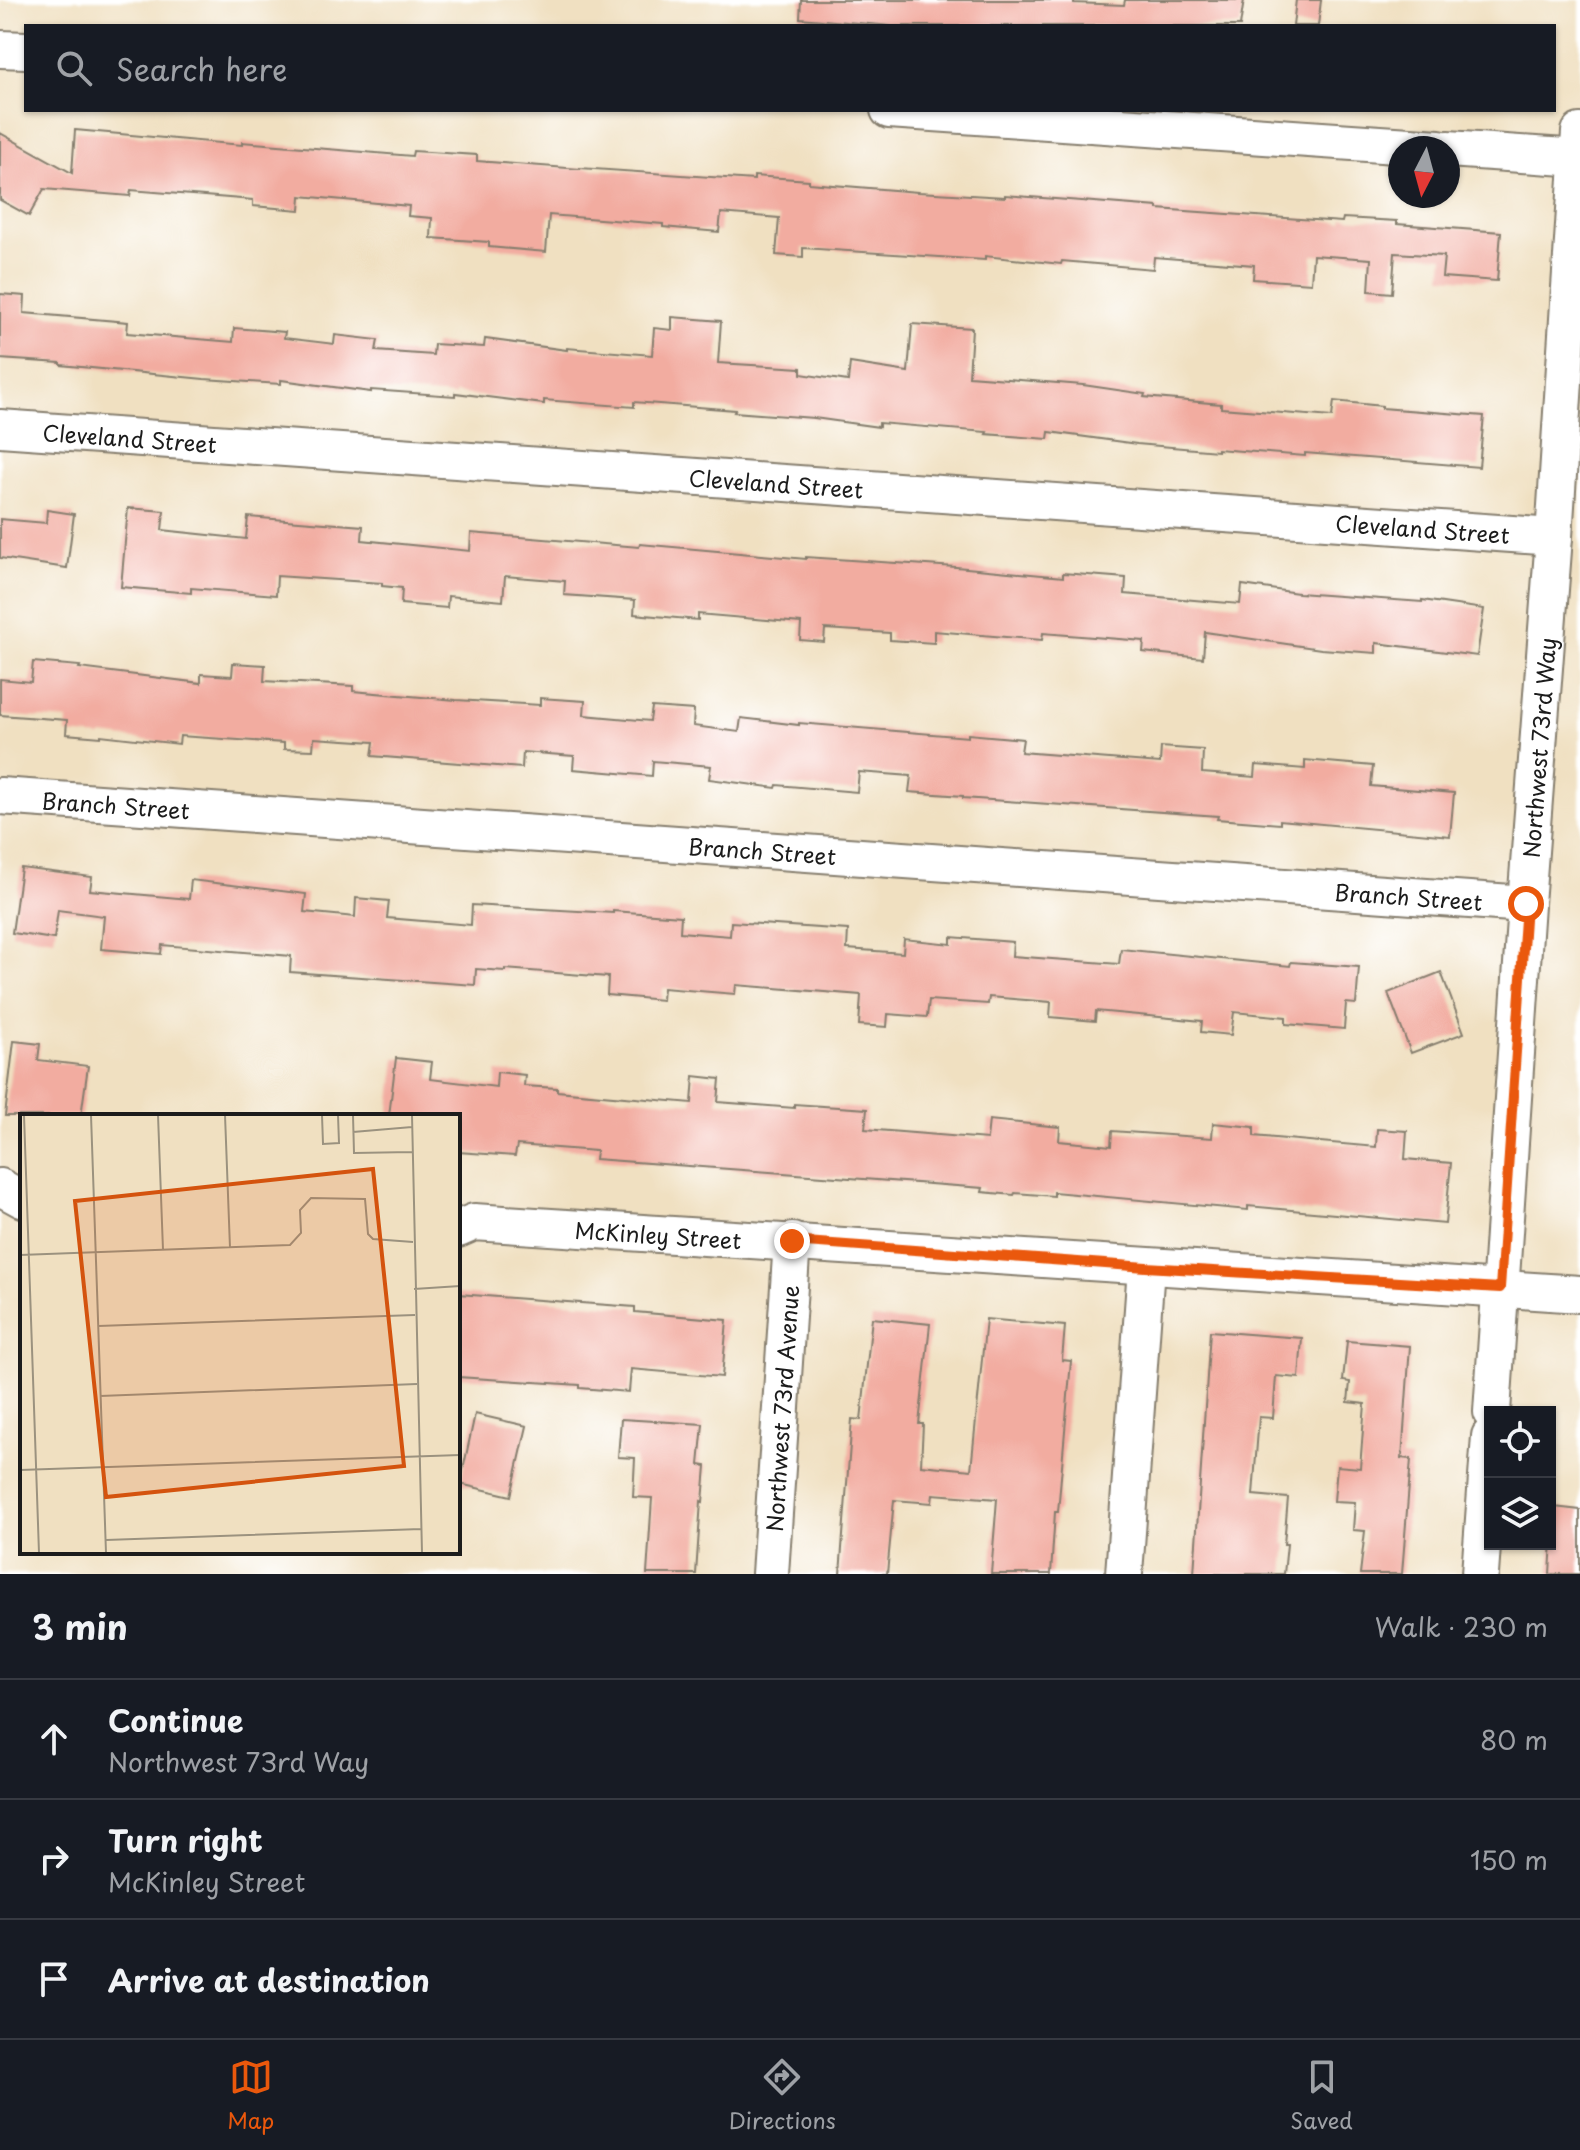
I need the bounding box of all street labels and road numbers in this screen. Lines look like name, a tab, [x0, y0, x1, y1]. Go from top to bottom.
street label: Cleveland Street	[41, 415, 218, 460]
street label: Cleveland Street	[688, 460, 864, 505]
street label: Cleveland Street	[1334, 505, 1511, 550]
street label: Northwest 73rd Way	[1513, 636, 1563, 859]
street label: Branch Street	[41, 782, 191, 826]
street label: Branch Street	[687, 828, 837, 872]
street label: Branch Street	[1333, 874, 1484, 917]
street label: McKinley Street	[574, 1212, 743, 1256]
street label: Northwest 73rd Avenue	[756, 1284, 806, 1533]

